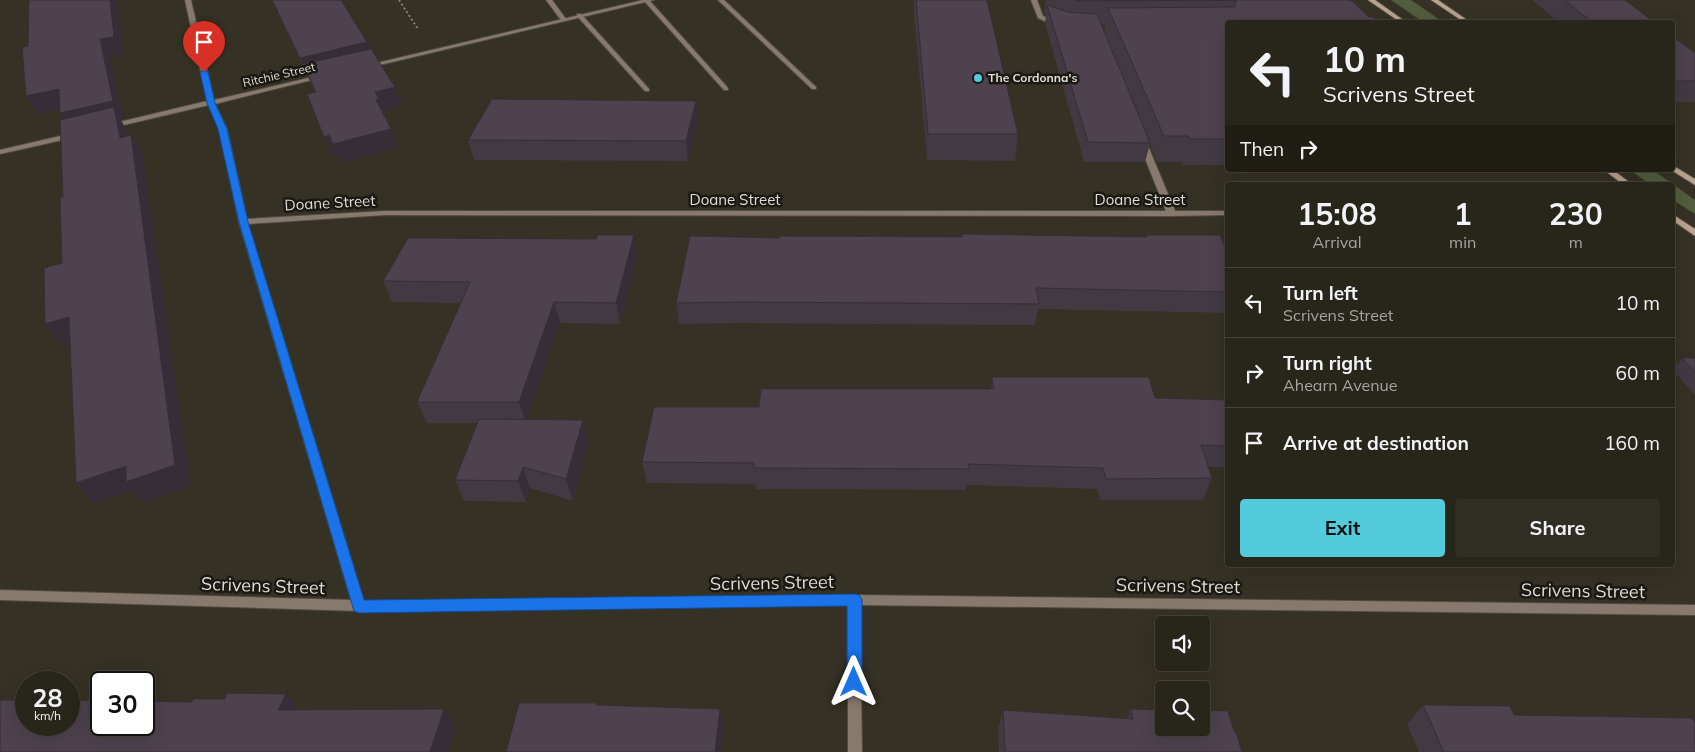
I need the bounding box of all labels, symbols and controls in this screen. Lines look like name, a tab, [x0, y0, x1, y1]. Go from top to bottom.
pin	[183, 21, 225, 72]
icon: arrive	[190, 28, 218, 56]
text: 10 m	[1323, 37, 1406, 81]
icon: left	[1240, 40, 1305, 105]
street label: Ritchie Street	[241, 59, 317, 90]
place label: The Cordonna's	[988, 70, 1077, 85]
marker: The Cordonna's	[972, 72, 984, 84]
text: Scrivens Street	[1323, 80, 1475, 108]
icon: right	[1294, 135, 1322, 163]
text: Then	[1240, 137, 1284, 161]
street label: Doane Street	[689, 190, 781, 209]
street label: Doane Street	[1094, 190, 1186, 209]
street label: Doane Street	[284, 191, 376, 214]
text: 15:08	[1297, 195, 1377, 233]
text: 1	[1454, 195, 1472, 233]
text: 230	[1549, 195, 1603, 233]
text: Arrival	[1313, 232, 1362, 252]
text: min	[1449, 232, 1476, 252]
text: m	[1569, 232, 1583, 252]
text: Turn left	[1283, 281, 1358, 305]
icon: left	[1240, 289, 1268, 317]
text: 10 m	[1616, 291, 1660, 315]
text: Scrivens Street	[1283, 305, 1393, 325]
text: Turn right	[1283, 351, 1372, 375]
icon: right	[1240, 359, 1268, 387]
text: 60 m	[1616, 361, 1660, 385]
text: Ahearn Avenue	[1283, 375, 1398, 395]
icon: arrive	[1240, 429, 1268, 457]
text: Arrive at destination	[1283, 431, 1469, 455]
text: 160 m	[1604, 431, 1660, 455]
button: Exit	[1240, 499, 1445, 557]
button: Share	[1455, 499, 1660, 557]
street label: Scrivens Street	[710, 570, 834, 595]
street label: Scrivens Street	[201, 572, 325, 599]
street label: Scrivens Street	[1116, 573, 1240, 598]
street label: Scrivens Street	[1521, 578, 1645, 603]
map controls	[1155, 616, 1210, 736]
button: sound	[1155, 616, 1210, 671]
position arrow	[827, 655, 879, 707]
speed limit sign: 30	[90, 671, 155, 736]
button: search	[1155, 681, 1210, 736]
text: 28	[32, 682, 63, 713]
text: km/h	[34, 708, 61, 723]

